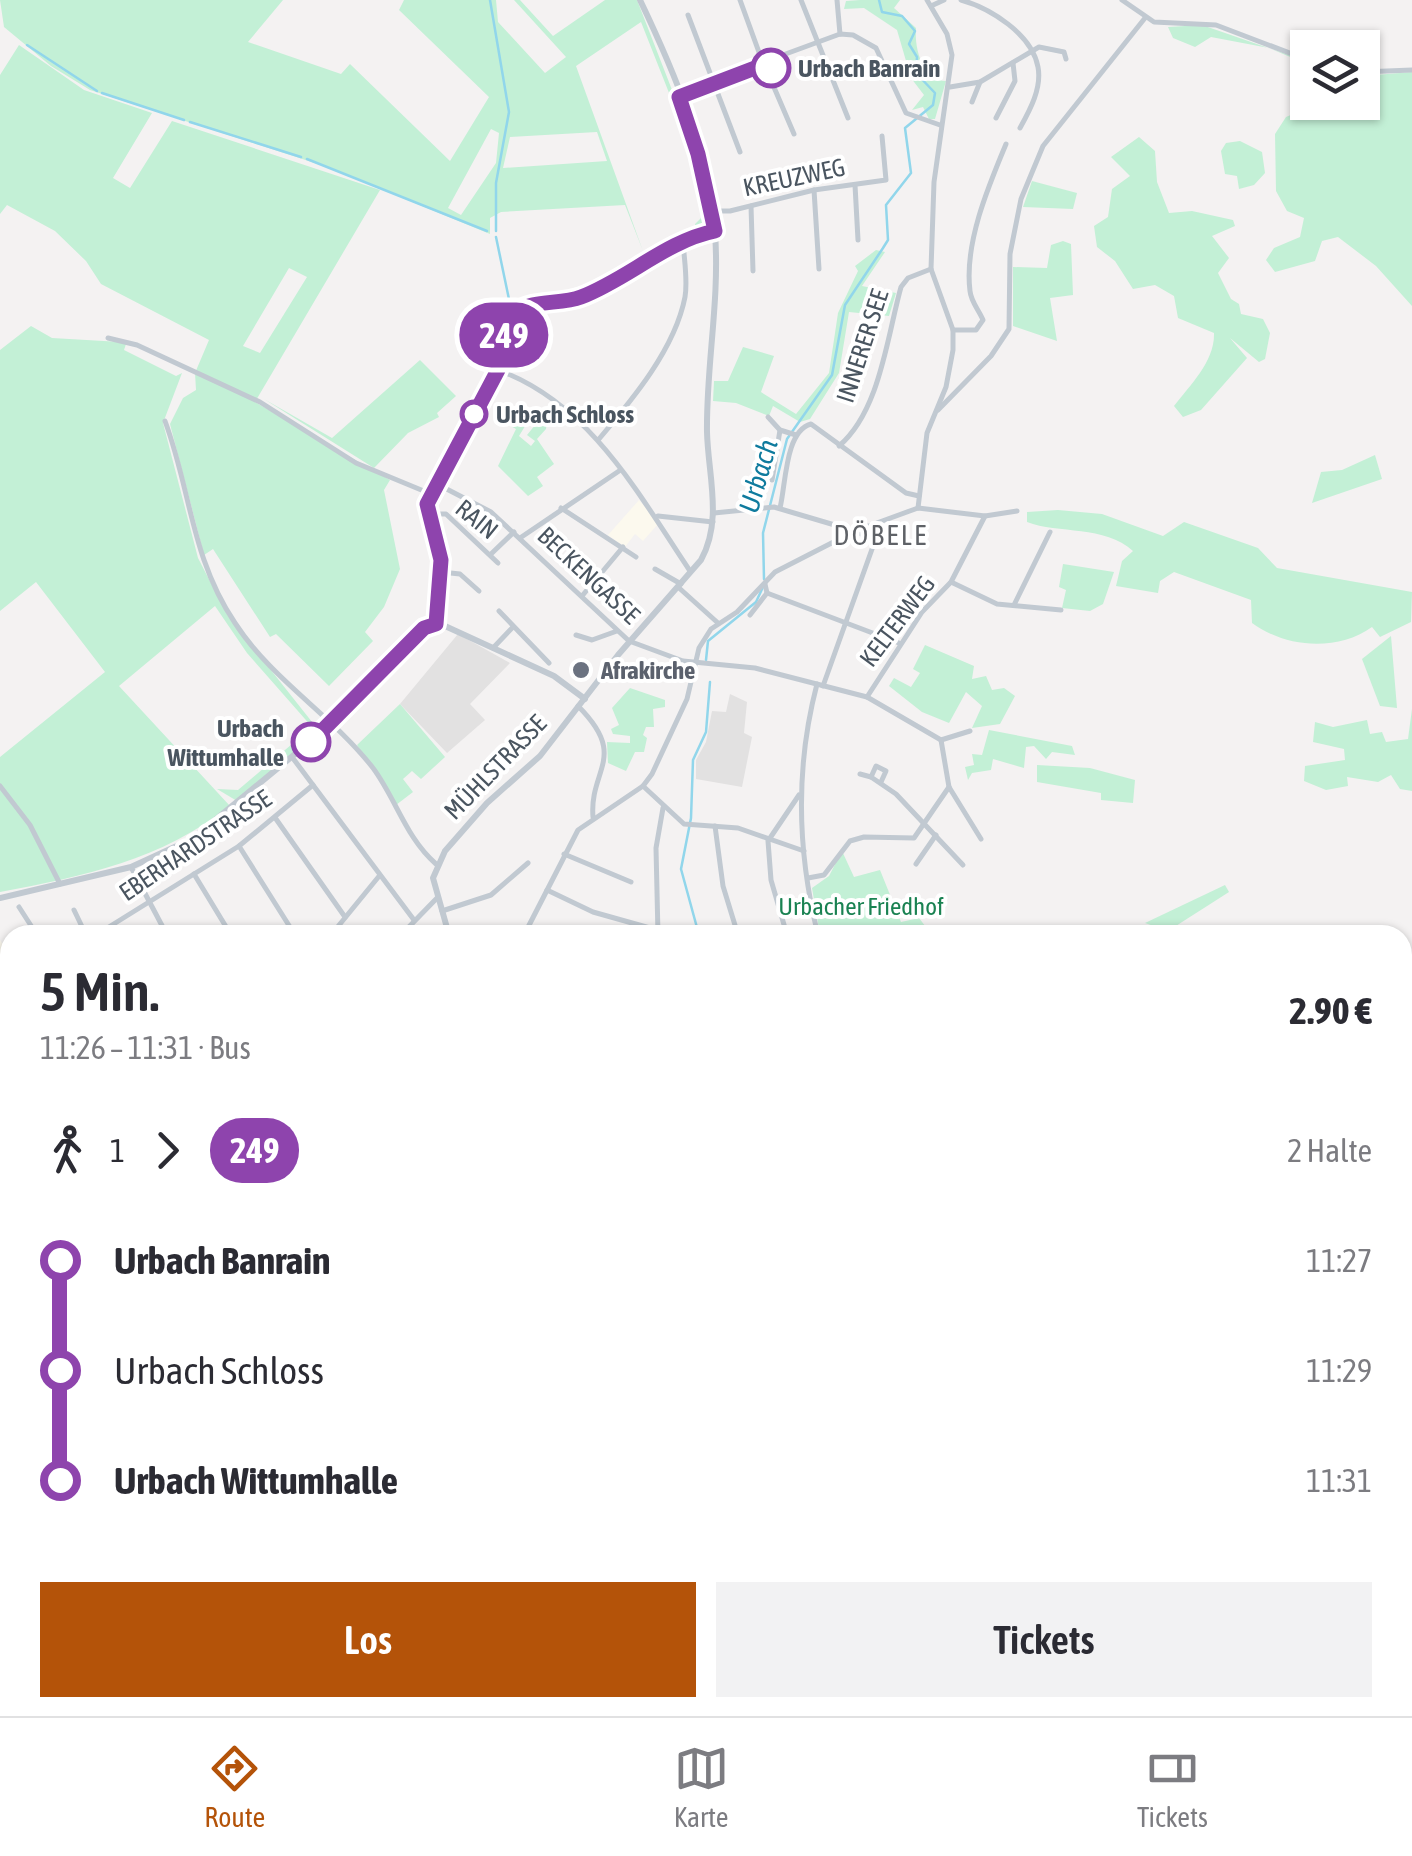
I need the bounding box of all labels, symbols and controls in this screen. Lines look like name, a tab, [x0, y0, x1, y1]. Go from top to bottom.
map controls	[1290, 30, 1380, 120]
button: layers	[1290, 30, 1380, 120]
marker: Urbach Banrain	[752, 49, 790, 87]
place label: Urbach Banrain	[798, 54, 940, 82]
street label: KREUZWEG	[741, 153, 847, 201]
street label: INNERER SEE	[831, 286, 894, 406]
line badge: 249	[446, 302, 562, 368]
text: 249	[479, 315, 529, 355]
place label: Urbach Schloss	[496, 400, 634, 428]
marker: Urbach Schloss	[461, 401, 487, 427]
water label: Urbach	[732, 435, 784, 516]
street label: RAIN	[450, 494, 504, 544]
district label: DÖBELE	[834, 519, 929, 551]
street label: BECKENGASSE	[532, 521, 646, 629]
street label: KELTERWEG	[854, 570, 940, 672]
place label: Afrakirche	[600, 656, 695, 684]
marker: Afrakirche	[570, 659, 592, 681]
street label: MÜHLSTRASSE	[439, 709, 552, 825]
place label: Urbach Wittumhalle	[167, 714, 284, 771]
marker: Urbach Wittumhalle	[292, 723, 330, 761]
street label: EBERHARDSTRASSE	[114, 784, 276, 906]
park label: Urbacher Friedhof	[778, 892, 944, 920]
text: 5 Min.	[40, 960, 159, 1023]
text: 2.90 €	[1289, 989, 1372, 1032]
text: 11:26 – 11:31 · Bus	[40, 1029, 251, 1066]
icon: walk	[40, 1123, 95, 1178]
icon: forward	[140, 1123, 195, 1178]
text: 249	[230, 1130, 279, 1170]
text: 1	[110, 1132, 125, 1169]
text: 2 Halte	[1287, 1132, 1372, 1169]
text: Urbach Banrain	[114, 1239, 330, 1282]
text: 11:27	[1306, 1242, 1372, 1279]
text: Urbach Schloss	[114, 1349, 324, 1392]
text: 11:29	[1306, 1352, 1372, 1389]
text: Urbach Wittumhalle	[114, 1459, 398, 1502]
text: 11:31	[1306, 1462, 1372, 1499]
button: Los	[40, 1582, 696, 1697]
button: Tickets	[716, 1582, 1372, 1697]
tab: Route	[204, 1741, 265, 1833]
tab: Karte	[674, 1741, 729, 1833]
tab: Tickets	[1137, 1741, 1208, 1833]

